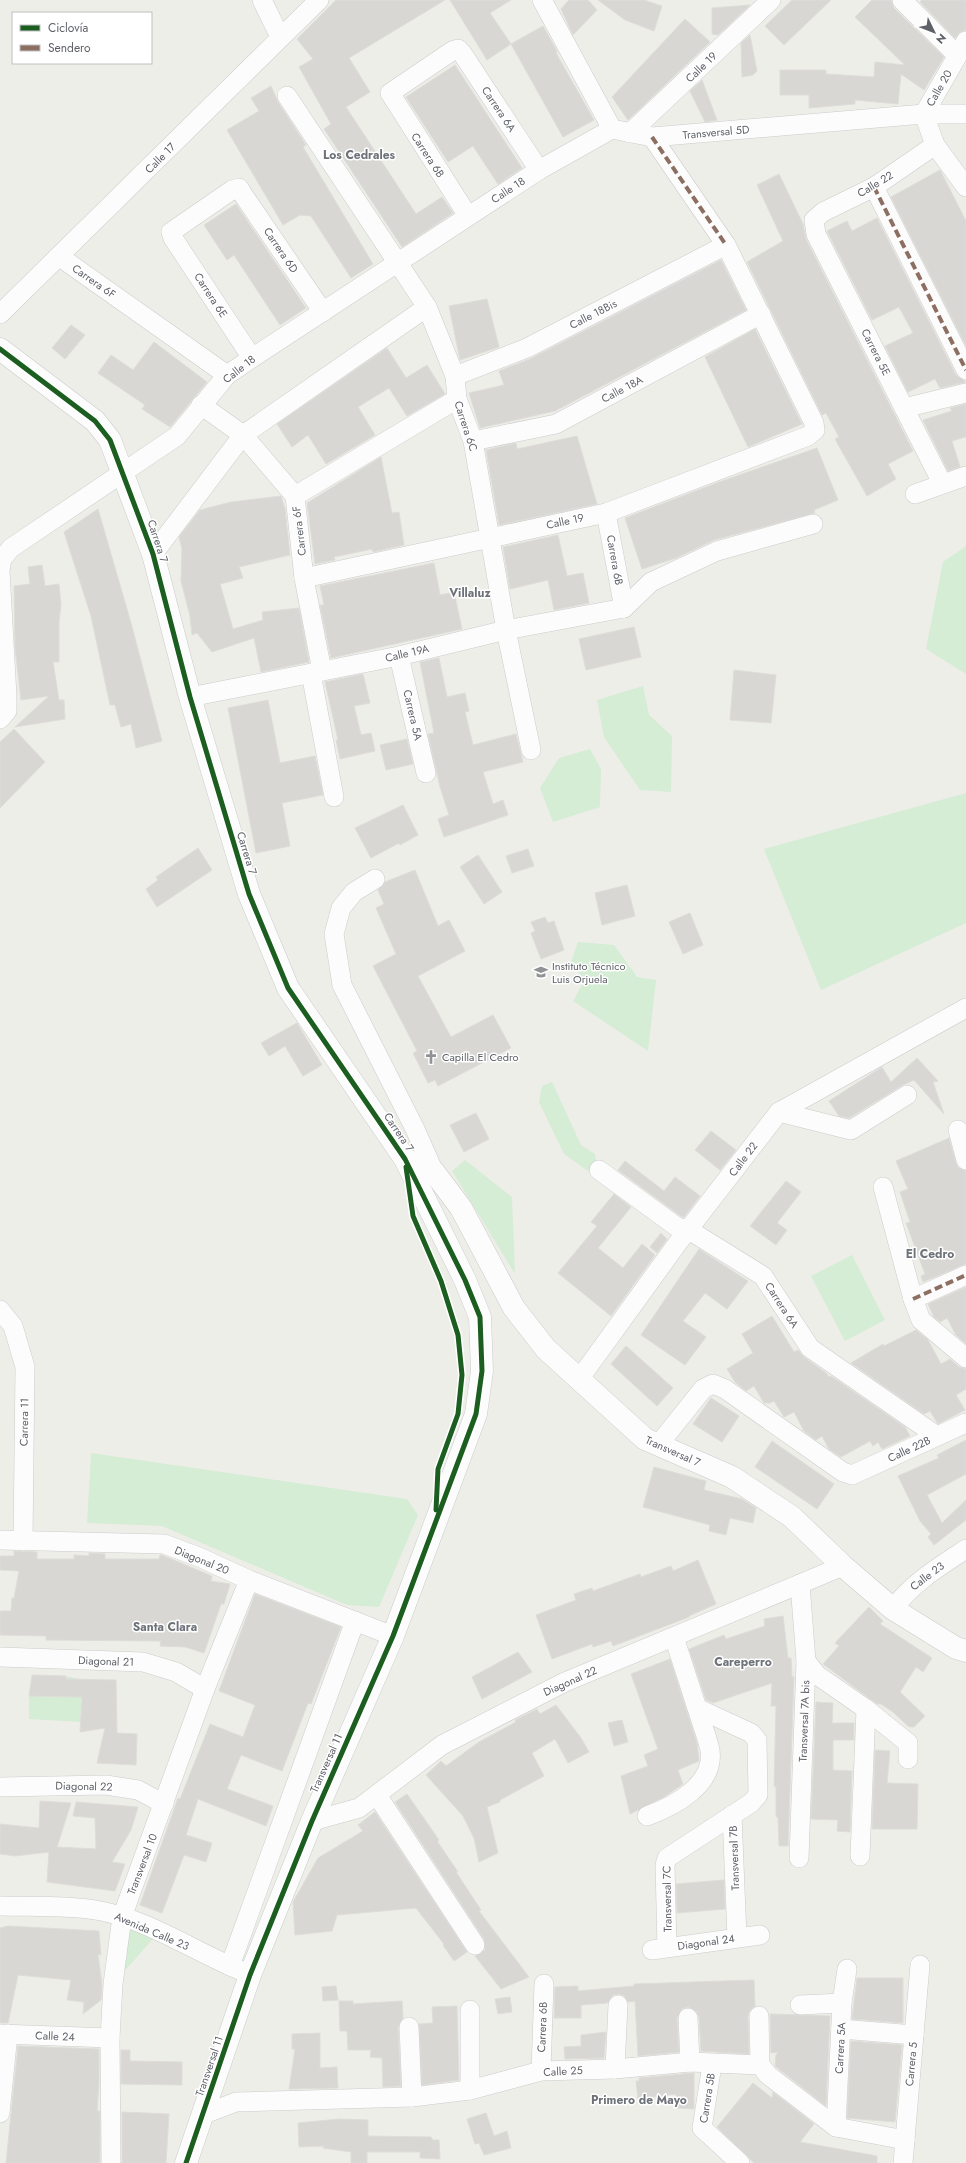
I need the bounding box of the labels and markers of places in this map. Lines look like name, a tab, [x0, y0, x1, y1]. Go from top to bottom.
place label: Instituto Técnico Luis Orjuela	[552, 958, 626, 987]
school or university icon: Instituto Técnico Luis Orjuela	[533, 964, 549, 980]
church icon: Capilla El Cedro	[423, 1049, 439, 1065]
place label: Capilla El Cedro	[442, 1049, 519, 1065]

